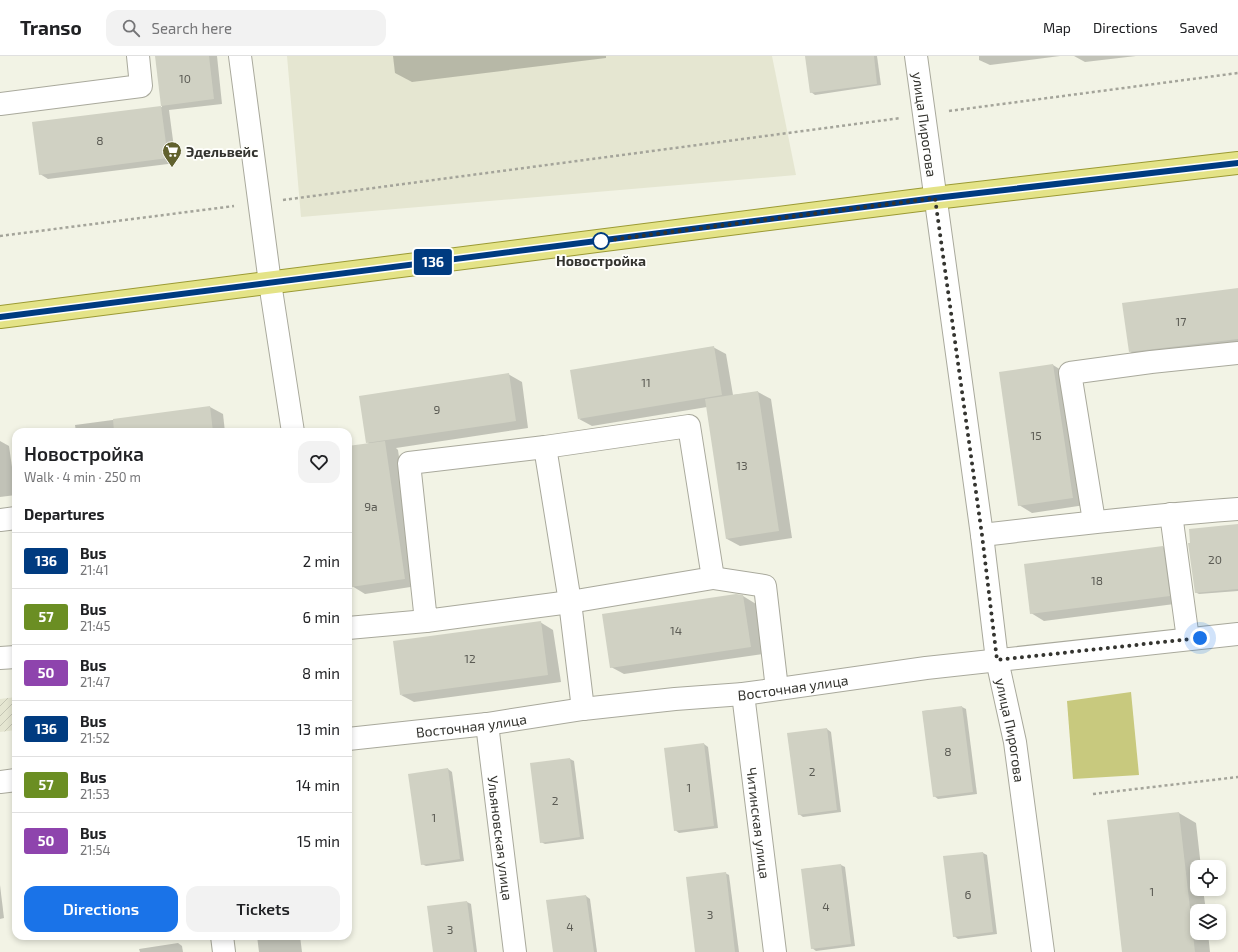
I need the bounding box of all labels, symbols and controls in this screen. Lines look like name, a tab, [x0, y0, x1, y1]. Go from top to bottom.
search box	[106, 10, 386, 46]
text: Transo	[20, 16, 82, 39]
icon: search	[120, 17, 142, 39]
text: Search here	[152, 19, 232, 37]
text: Map	[1043, 19, 1071, 36]
text: Directions	[1093, 19, 1158, 36]
text: Saved	[1180, 19, 1218, 36]
house number: 10	[179, 71, 191, 85]
street label: улица Пирогова	[910, 71, 941, 178]
house number: 8	[96, 133, 104, 147]
supermarket icon: Эдельвейс	[161, 140, 183, 168]
place label: Эдельвейс	[186, 143, 258, 160]
marker: Новостройка	[592, 232, 610, 250]
line badge: 136	[410, 249, 456, 275]
place label: Новостройка	[556, 252, 646, 269]
text: 136	[422, 253, 444, 270]
house number: 17	[1176, 314, 1186, 328]
house number: 11	[641, 375, 651, 389]
house number: 9	[434, 402, 441, 416]
house number: 15	[1030, 428, 1042, 442]
button: heart	[298, 441, 340, 483]
text: Новостройка	[24, 442, 144, 465]
house number: 13	[736, 458, 748, 472]
text: Walk · 4 min · 250 m	[24, 469, 141, 485]
house number: 9а	[364, 499, 378, 513]
text: Departures	[24, 505, 104, 523]
text: Bus	[80, 544, 106, 562]
text: 136	[35, 552, 57, 569]
text: 2 min	[303, 552, 340, 570]
house number: 20	[1208, 552, 1222, 566]
text: 21:41	[80, 562, 109, 578]
house number: 18	[1091, 573, 1103, 587]
text: Bus	[80, 600, 106, 618]
text: 57	[38, 608, 54, 625]
text: 6 min	[302, 608, 340, 626]
text: 21:45	[80, 618, 111, 634]
house number: 14	[670, 623, 682, 637]
your location	[1190, 628, 1210, 648]
house number: 12	[464, 651, 476, 665]
text: Bus	[80, 656, 106, 674]
text: 50	[38, 664, 54, 681]
text: 8 min	[302, 664, 340, 682]
street label: Восточная улица	[737, 671, 849, 703]
text: 21:47	[80, 674, 110, 690]
street label: улица Пирогова	[993, 676, 1029, 783]
street label: Восточная улица	[415, 709, 528, 740]
text: Bus	[80, 712, 106, 730]
text: 136	[35, 720, 57, 737]
text: 13 min	[297, 720, 340, 738]
text: 21:52	[80, 730, 110, 746]
house number: 8	[944, 744, 952, 758]
house number: 2	[809, 764, 816, 778]
street label: Читинская улица	[744, 766, 774, 880]
text: Bus	[80, 768, 106, 786]
street label: Ульяновская улица	[485, 775, 517, 901]
text: 57	[38, 776, 54, 793]
text: 14 min	[296, 776, 340, 794]
house number: 1	[687, 780, 691, 794]
text: 21:53	[80, 786, 110, 802]
house number: 2	[552, 793, 559, 807]
house number: 1	[432, 810, 436, 824]
text: Bus	[80, 824, 106, 842]
text: 50	[38, 832, 54, 849]
text: 15 min	[297, 832, 340, 850]
text: 21:54	[80, 842, 111, 858]
map controls	[1190, 860, 1226, 940]
button: locate	[1190, 860, 1226, 896]
house number: 1	[1150, 884, 1154, 898]
button: Directions	[24, 886, 178, 932]
button: Tickets	[186, 886, 340, 932]
house number: 6	[965, 887, 972, 901]
house number: 4	[822, 899, 830, 913]
button: layers	[1190, 904, 1226, 940]
house number: 3	[707, 907, 713, 921]
house number: 4	[566, 919, 574, 933]
house number: 3	[447, 922, 453, 936]

